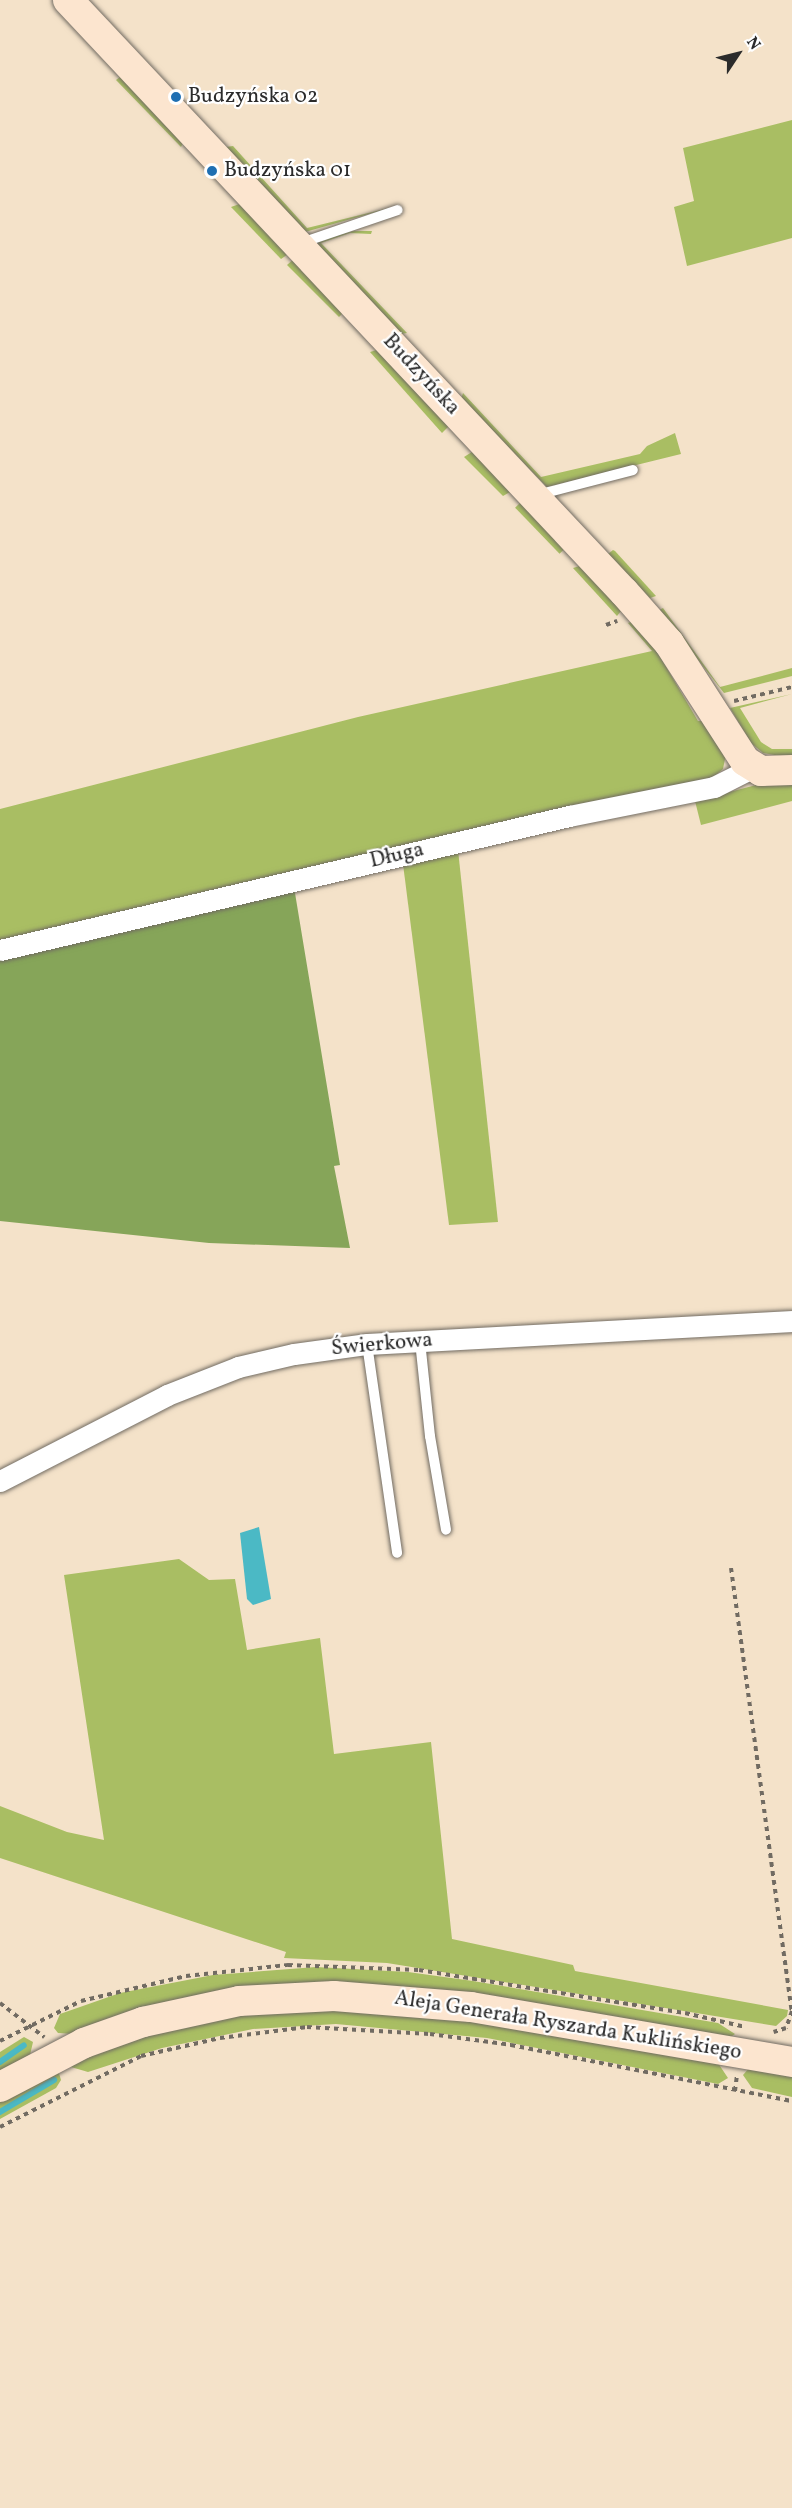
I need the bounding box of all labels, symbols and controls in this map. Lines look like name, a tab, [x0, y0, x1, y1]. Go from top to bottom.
north arrow	[708, 24, 768, 84]
text: N	[740, 33, 765, 55]
place label: Budzyńska 02	[188, 84, 318, 110]
marker: Budzyńska 02	[169, 90, 183, 104]
place label: Budzyńska 01	[224, 158, 351, 184]
marker: Budzyńska 01	[205, 164, 219, 178]
street label: Budzyńska	[377, 329, 465, 421]
street label: Długa	[368, 838, 426, 874]
street label: Świerkowa	[330, 1328, 434, 1362]
street label: Aleja Generała Ryszarda Kuklińskiego	[393, 1986, 743, 2066]

